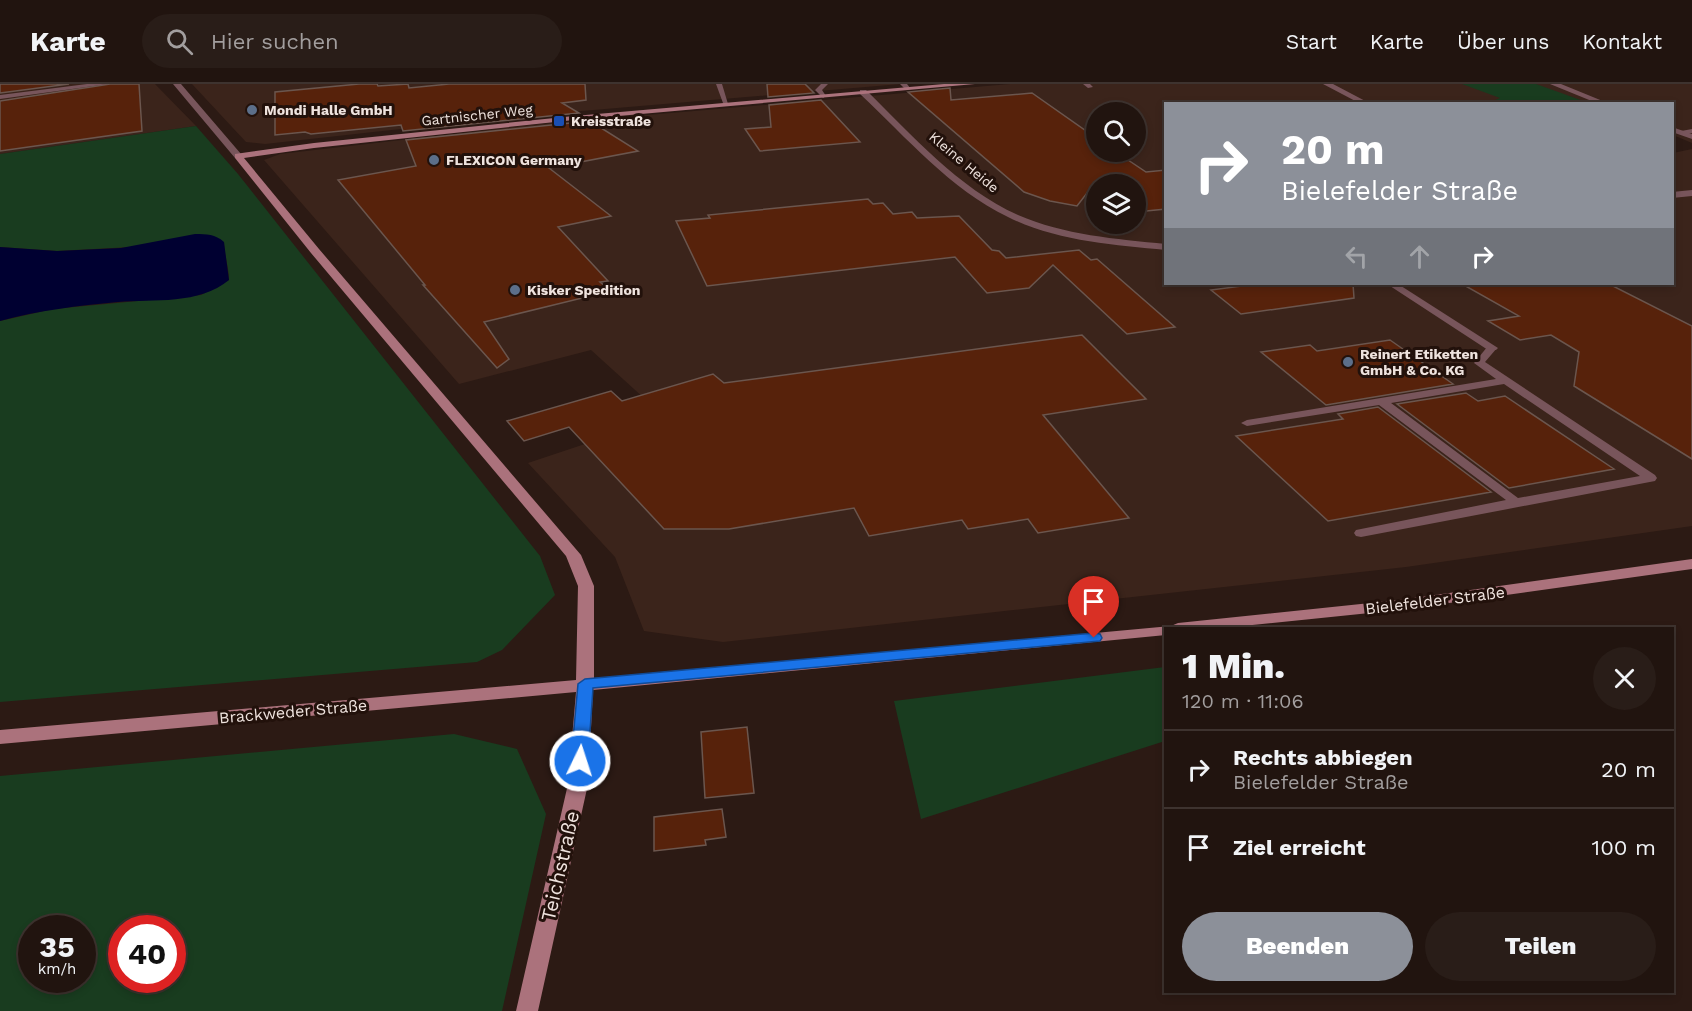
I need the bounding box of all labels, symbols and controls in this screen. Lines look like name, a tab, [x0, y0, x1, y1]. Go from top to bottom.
search box	[142, 14, 562, 68]
text: Karte	[30, 25, 106, 58]
icon: search	[163, 25, 196, 58]
text: Hier suchen	[211, 29, 339, 54]
text: Start	[1286, 29, 1337, 54]
text: Karte	[1370, 29, 1424, 54]
text: Über uns	[1457, 29, 1549, 54]
text: Kontakt	[1582, 29, 1662, 54]
street label: Gartnischer Weg	[421, 101, 534, 129]
place label: Mondi Halle GmbH	[264, 102, 393, 118]
map controls	[1086, 102, 1146, 234]
button: search	[1086, 102, 1146, 162]
marker: Mondi Halle GmbH	[245, 103, 259, 117]
place label: Kreisstraße	[571, 113, 651, 129]
marker: Kreisstraße	[552, 114, 566, 128]
text: 20 m	[1281, 125, 1385, 174]
icon: right	[1182, 126, 1260, 204]
street label: Kleine Heide	[926, 128, 1002, 196]
place label: FLEXICON Germany	[446, 152, 582, 168]
marker: FLEXICON Germany	[427, 153, 441, 167]
button: layers	[1086, 174, 1146, 234]
text: Bielefelder Straße	[1281, 175, 1518, 207]
icon: left	[1340, 240, 1373, 273]
icon: ahead	[1403, 240, 1436, 273]
icon: right	[1466, 240, 1499, 273]
place label: Kisker Spedition	[527, 282, 640, 298]
marker: Kisker Spedition	[508, 283, 522, 297]
place label: Reinert Etiketten GmbH & Co. KG	[1360, 346, 1478, 378]
marker: Reinert Etiketten GmbH & Co. KG	[1341, 355, 1355, 369]
pin	[1068, 576, 1119, 638]
street label: Bielefelder Straße	[1364, 583, 1506, 618]
icon: arrive	[1077, 585, 1110, 618]
text: 1 Min.	[1182, 645, 1285, 687]
button: close	[1593, 647, 1656, 710]
text: 120 m · 11:06	[1182, 689, 1304, 713]
street label: Brackweder Straße	[218, 696, 368, 727]
position arrow	[548, 729, 612, 793]
text: Rechts abbiegen	[1233, 745, 1413, 770]
icon: right	[1182, 753, 1215, 786]
text: 20 m	[1601, 757, 1656, 782]
text: Bielefelder Straße	[1233, 770, 1409, 794]
street label: Teichstraße	[536, 809, 584, 923]
icon: arrive	[1182, 831, 1215, 864]
text: Ziel erreicht	[1233, 835, 1366, 860]
text: 100 m	[1592, 835, 1656, 860]
button: Beenden	[1182, 912, 1413, 981]
button: Teilen	[1425, 912, 1656, 981]
speed limit sign: 40	[108, 915, 186, 993]
text: 35	[39, 929, 75, 964]
text: km/h	[38, 960, 76, 978]

